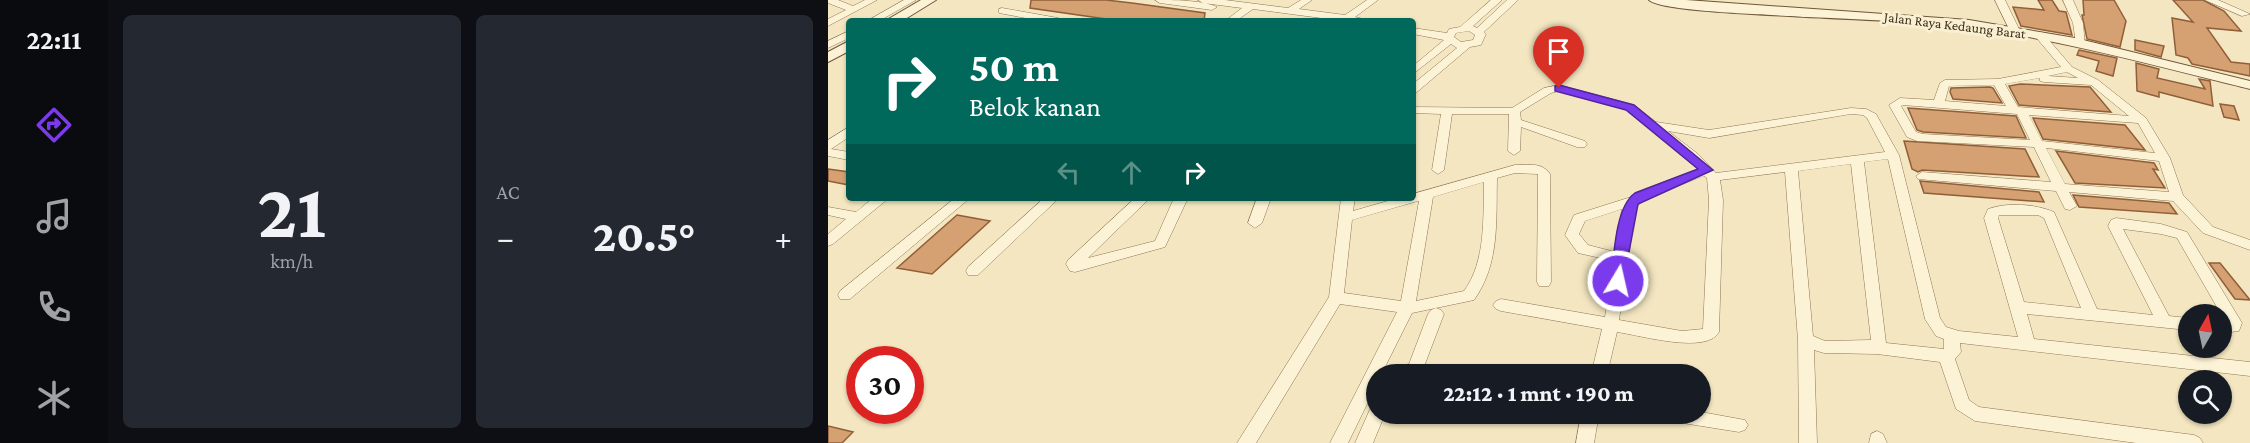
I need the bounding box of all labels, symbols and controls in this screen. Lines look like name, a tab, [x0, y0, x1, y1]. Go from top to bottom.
street label: Jalan Raya Kedaung Barat	[1881, 8, 2027, 42]
text: 22:11	[27, 25, 81, 55]
pin	[1533, 26, 1584, 88]
icon: arrive	[1542, 35, 1575, 68]
icon: right	[870, 42, 948, 120]
text: 50 m	[969, 43, 1059, 90]
text: Belok kanan	[969, 92, 1101, 122]
icon: directions	[33, 104, 75, 146]
icon: left	[1052, 156, 1085, 189]
icon: ahead	[1115, 156, 1148, 189]
icon: right	[1178, 156, 1211, 189]
text: 21	[257, 167, 326, 254]
text: AC	[497, 181, 520, 203]
icon: music	[33, 195, 75, 237]
text: 20.5°	[593, 211, 696, 261]
text: −	[497, 219, 514, 256]
text: +	[775, 219, 792, 256]
position arrow	[1586, 249, 1650, 313]
text: km/h	[270, 250, 313, 272]
icon: phone	[33, 286, 75, 328]
north arrow	[2178, 304, 2232, 358]
map controls	[2178, 304, 2232, 424]
speed limit sign: 30	[846, 346, 924, 424]
button: search	[2178, 370, 2232, 424]
icon: climate	[33, 377, 75, 419]
text: 22:12 · 1 mnt · 190 m	[1443, 381, 1634, 406]

